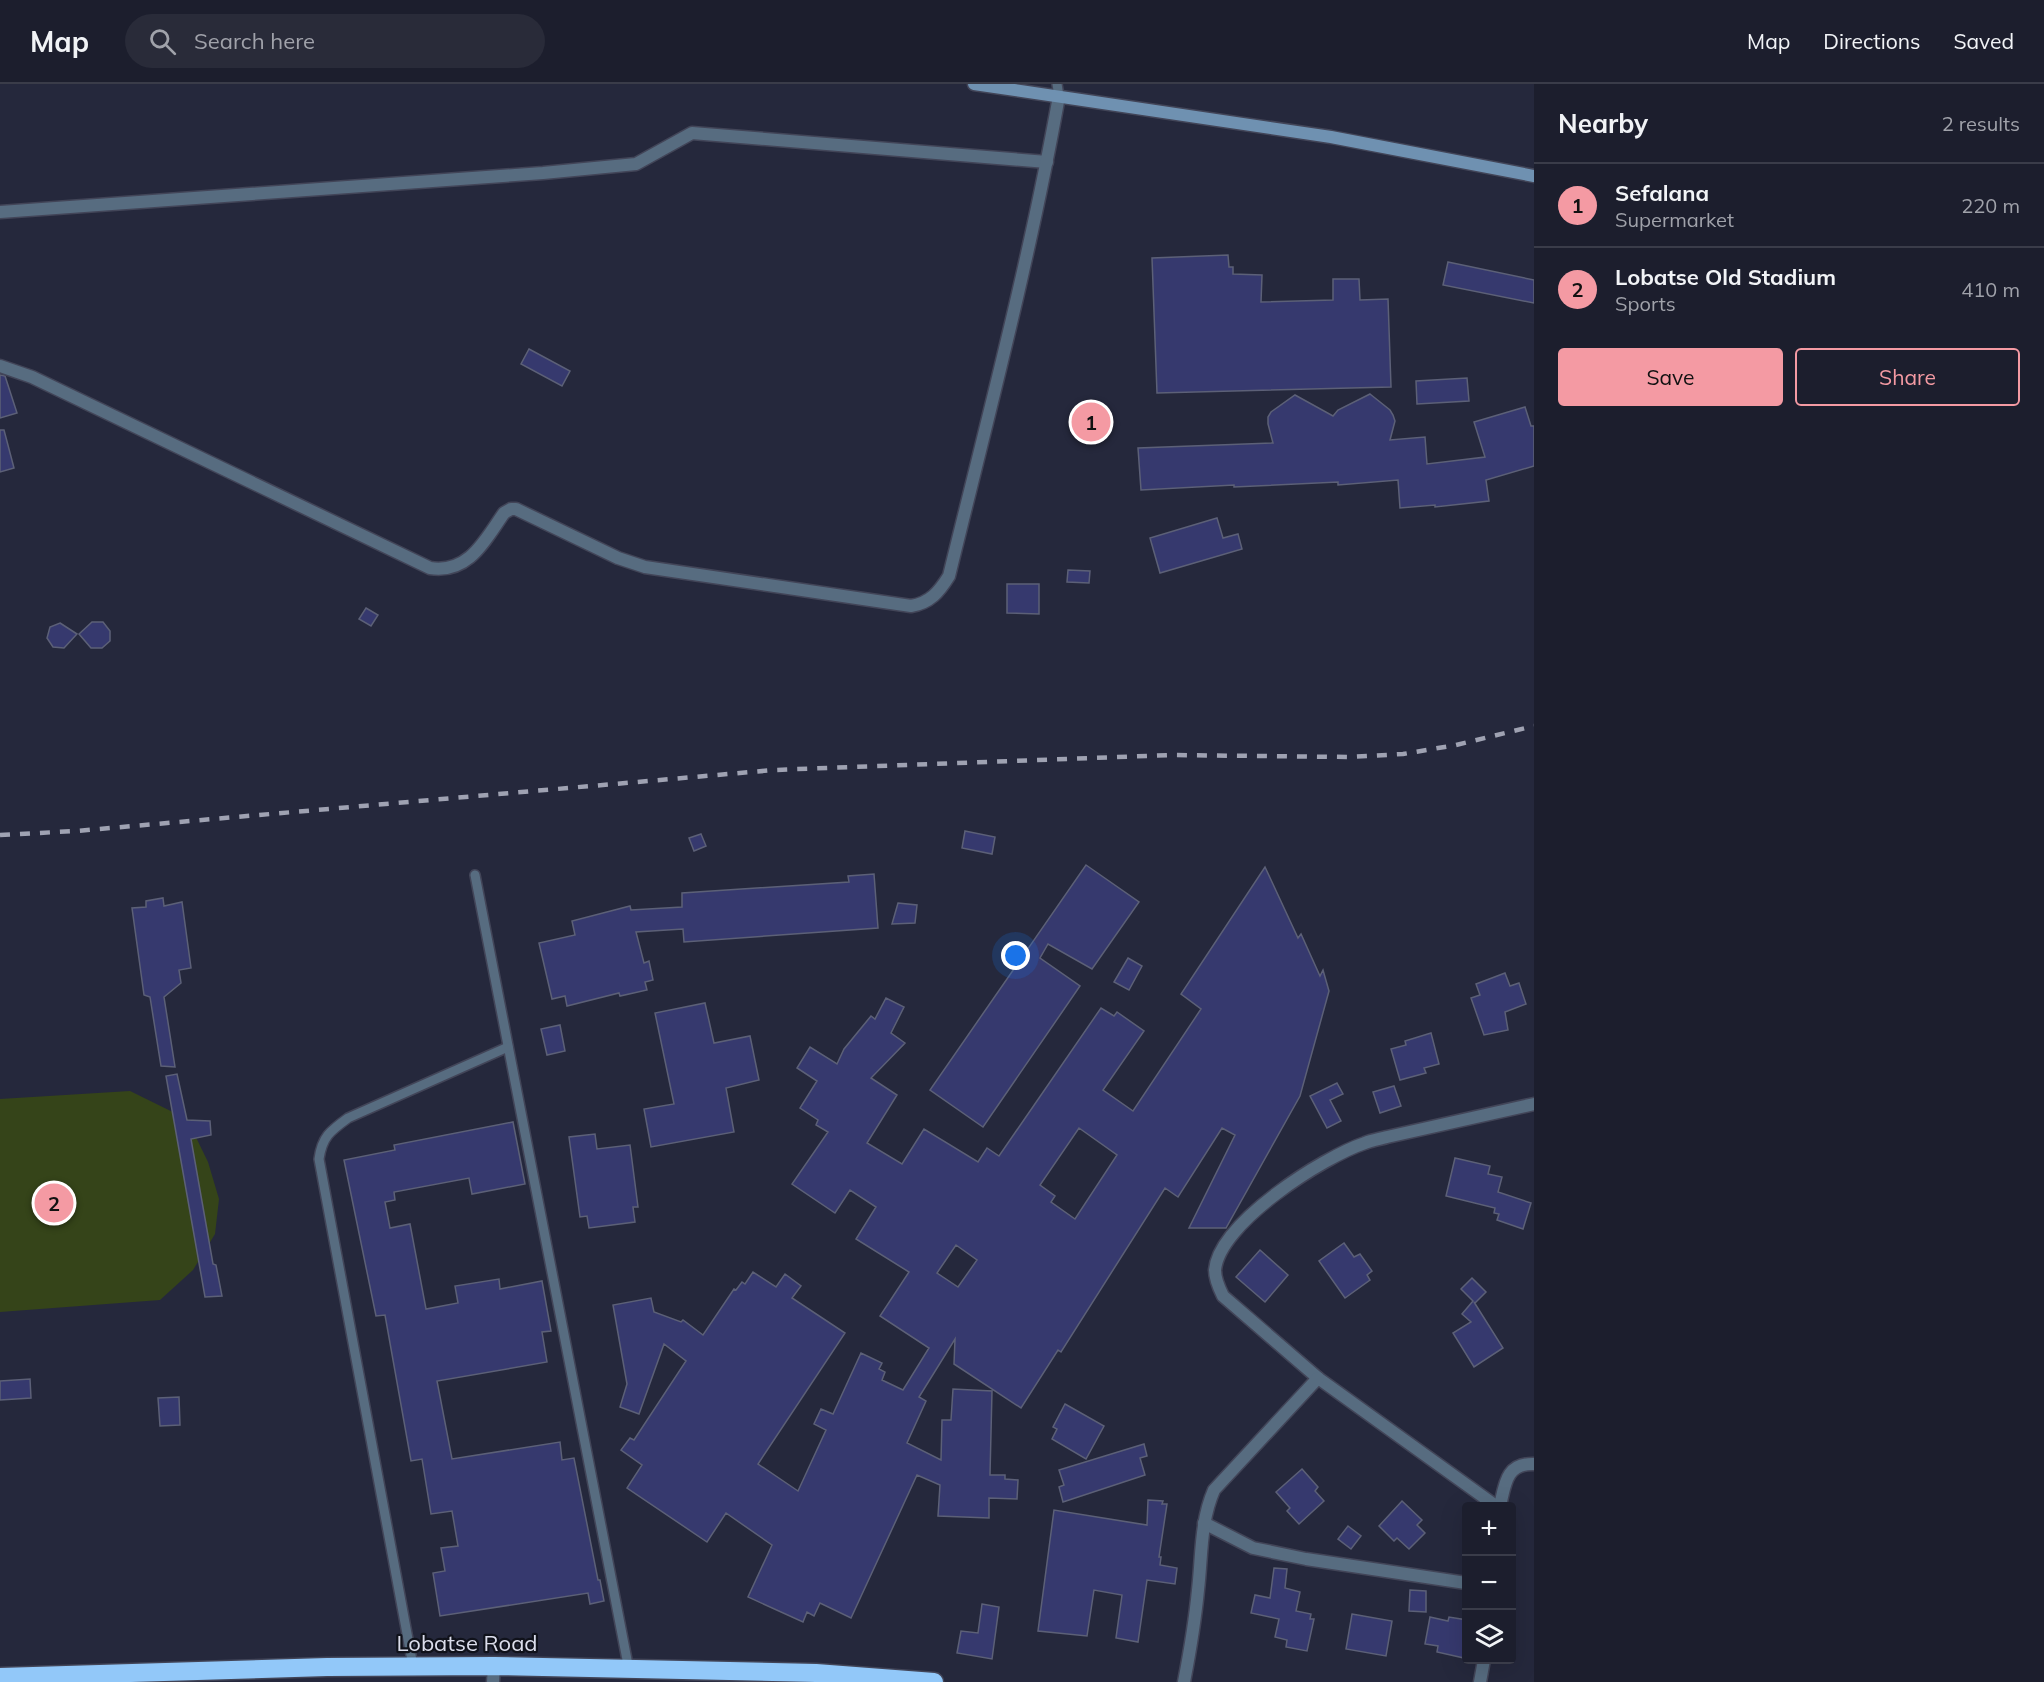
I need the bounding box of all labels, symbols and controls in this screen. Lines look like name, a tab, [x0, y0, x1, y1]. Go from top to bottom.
search box	[125, 14, 545, 68]
text: Map	[30, 24, 89, 59]
icon: search	[146, 25, 179, 58]
text: Search here	[194, 27, 315, 55]
text: Map	[1747, 28, 1790, 54]
text: Directions	[1823, 28, 1920, 54]
text: Saved	[1953, 28, 2014, 54]
text: Nearby	[1558, 107, 1648, 140]
text: 2 results	[1942, 111, 2020, 136]
text: Sefalana	[1615, 179, 1709, 207]
text: 1	[1572, 193, 1584, 218]
text: 220 m	[1961, 193, 2020, 218]
text: Supermarket	[1615, 207, 1734, 232]
text: Lobatse Old Stadium	[1615, 263, 1836, 291]
text: 2	[1572, 277, 1584, 302]
text: 410 m	[1961, 277, 2020, 302]
text: Sports	[1615, 291, 1676, 316]
button: Save	[1558, 348, 1783, 406]
button: Share	[1795, 348, 2020, 406]
pin: 1	[1072, 400, 1110, 444]
your location	[1001, 941, 1030, 970]
pin: 2	[34, 1180, 74, 1226]
map controls	[1462, 1502, 1516, 1664]
button: +	[1462, 1502, 1516, 1556]
button: −	[1462, 1556, 1516, 1610]
button: layers	[1462, 1610, 1516, 1664]
street label: Lobatse Road	[396, 1629, 538, 1657]

